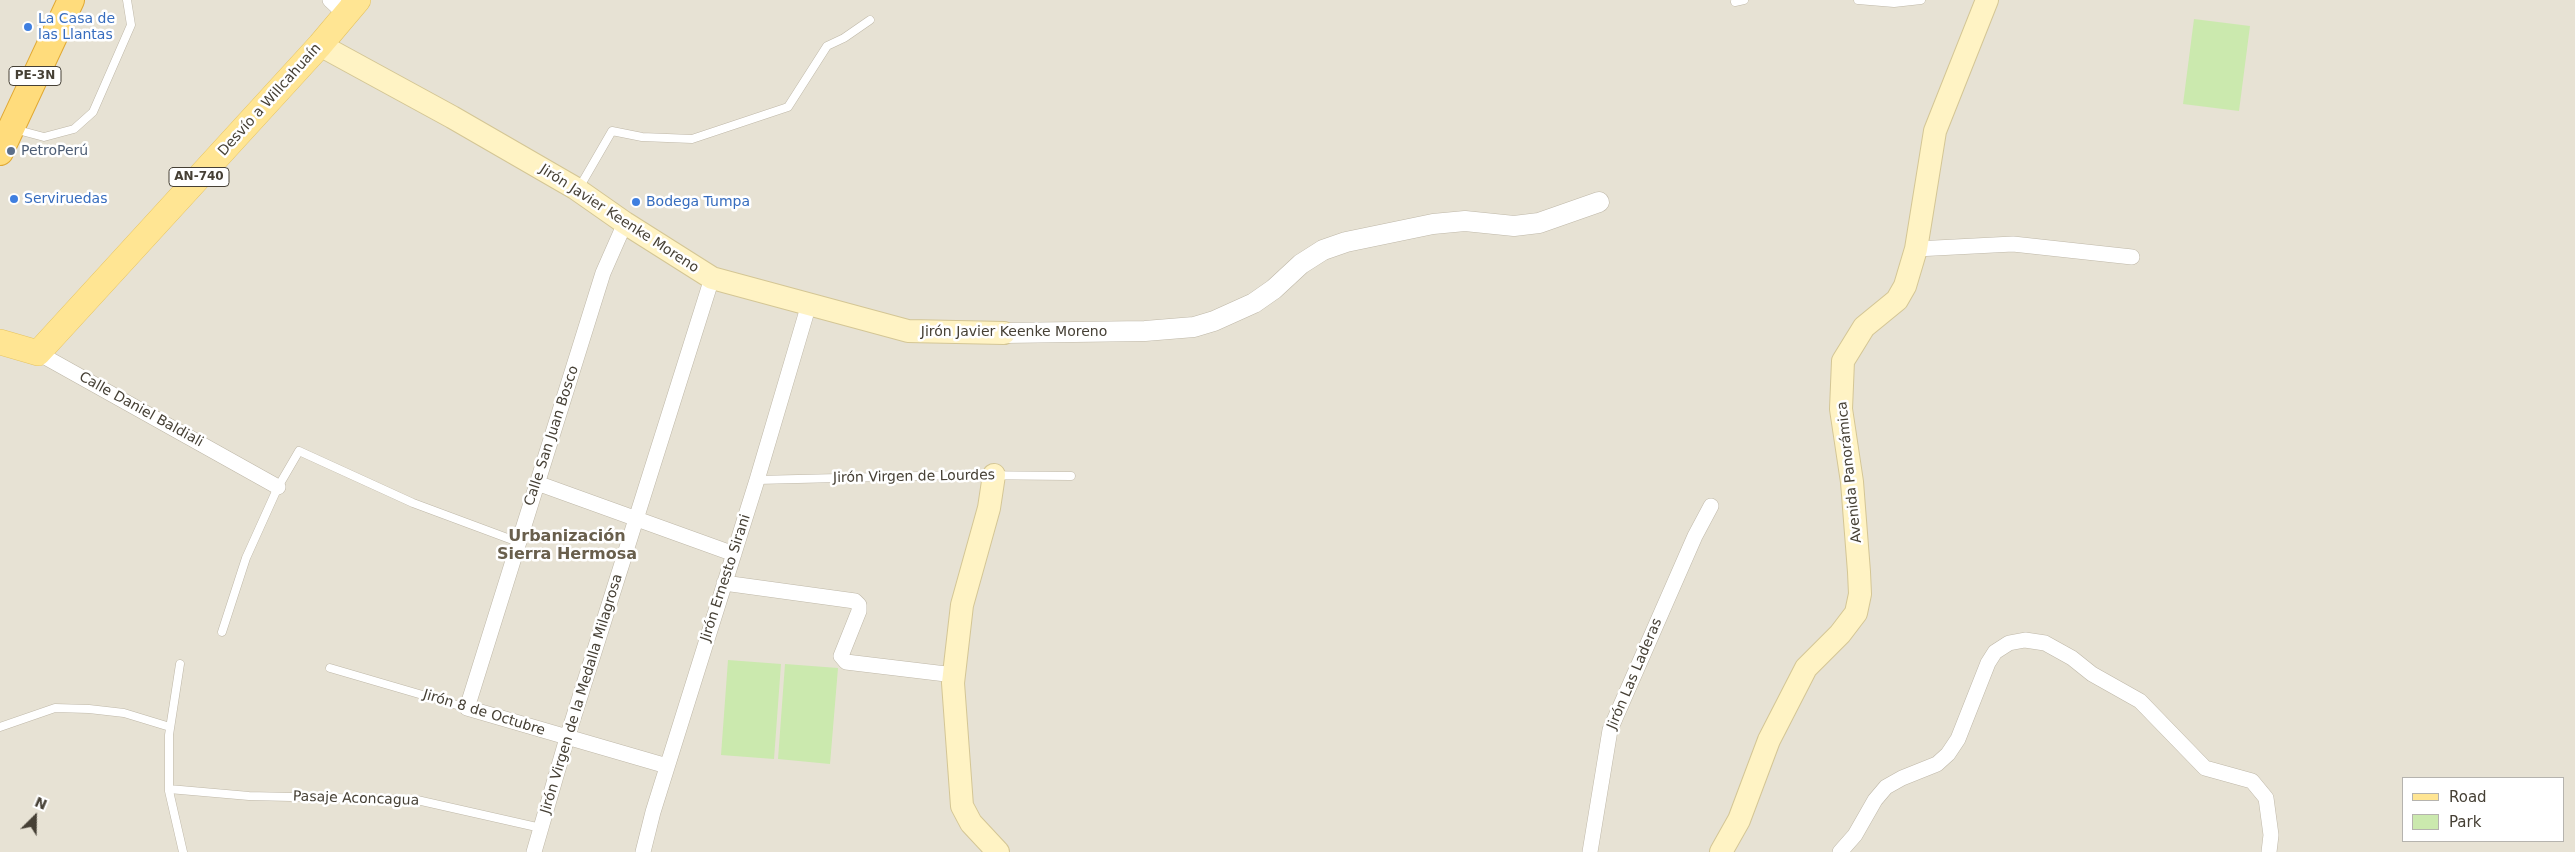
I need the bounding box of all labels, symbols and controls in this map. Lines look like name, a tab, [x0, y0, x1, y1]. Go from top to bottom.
place label: La Casa de las Llantas	[38, 11, 115, 44]
marker: La Casa de las Llantas	[22, 21, 34, 33]
street label: Desvío a Willcahuaín	[215, 40, 325, 160]
road number: PE-3N	[9, 66, 61, 85]
place label: PetroPerú	[21, 143, 88, 159]
marker: PetroPerú	[5, 145, 17, 157]
street label: Jirón Javier Keenke Moreno	[536, 161, 702, 277]
road number: AN-740	[169, 168, 229, 186]
place label: Serviruedas	[24, 191, 107, 207]
marker: Serviruedas	[8, 193, 20, 205]
place label: Bodega Tumpa	[646, 194, 750, 210]
marker: Bodega Tumpa	[630, 196, 642, 208]
street label: Jirón Javier Keenke Moreno	[921, 324, 1107, 340]
street label: Calle San Juan Bosco	[521, 364, 583, 508]
street label: Calle Daniel Baldiali	[76, 369, 206, 451]
street label: Avenida Panorámica	[1834, 400, 1866, 544]
street label: Jirón Virgen de Lourdes	[833, 467, 995, 487]
street label: Jirón Ernesto Sirani	[697, 512, 755, 644]
district label: Urbanización Sierra Hermosa	[497, 527, 637, 565]
street label: Jirón Virgen de la Medalla Milagrosa	[537, 572, 627, 816]
street label: Jirón Las Laderas	[1604, 616, 1666, 732]
street label: Jirón 8 de Octubre	[421, 686, 547, 740]
legend	[2402, 777, 2565, 842]
street label: Pasaje Aconcagua	[293, 788, 419, 810]
text: Road	[2449, 788, 2487, 806]
north arrow	[10, 792, 60, 842]
text: N	[32, 794, 49, 813]
text: Park	[2449, 813, 2481, 831]

